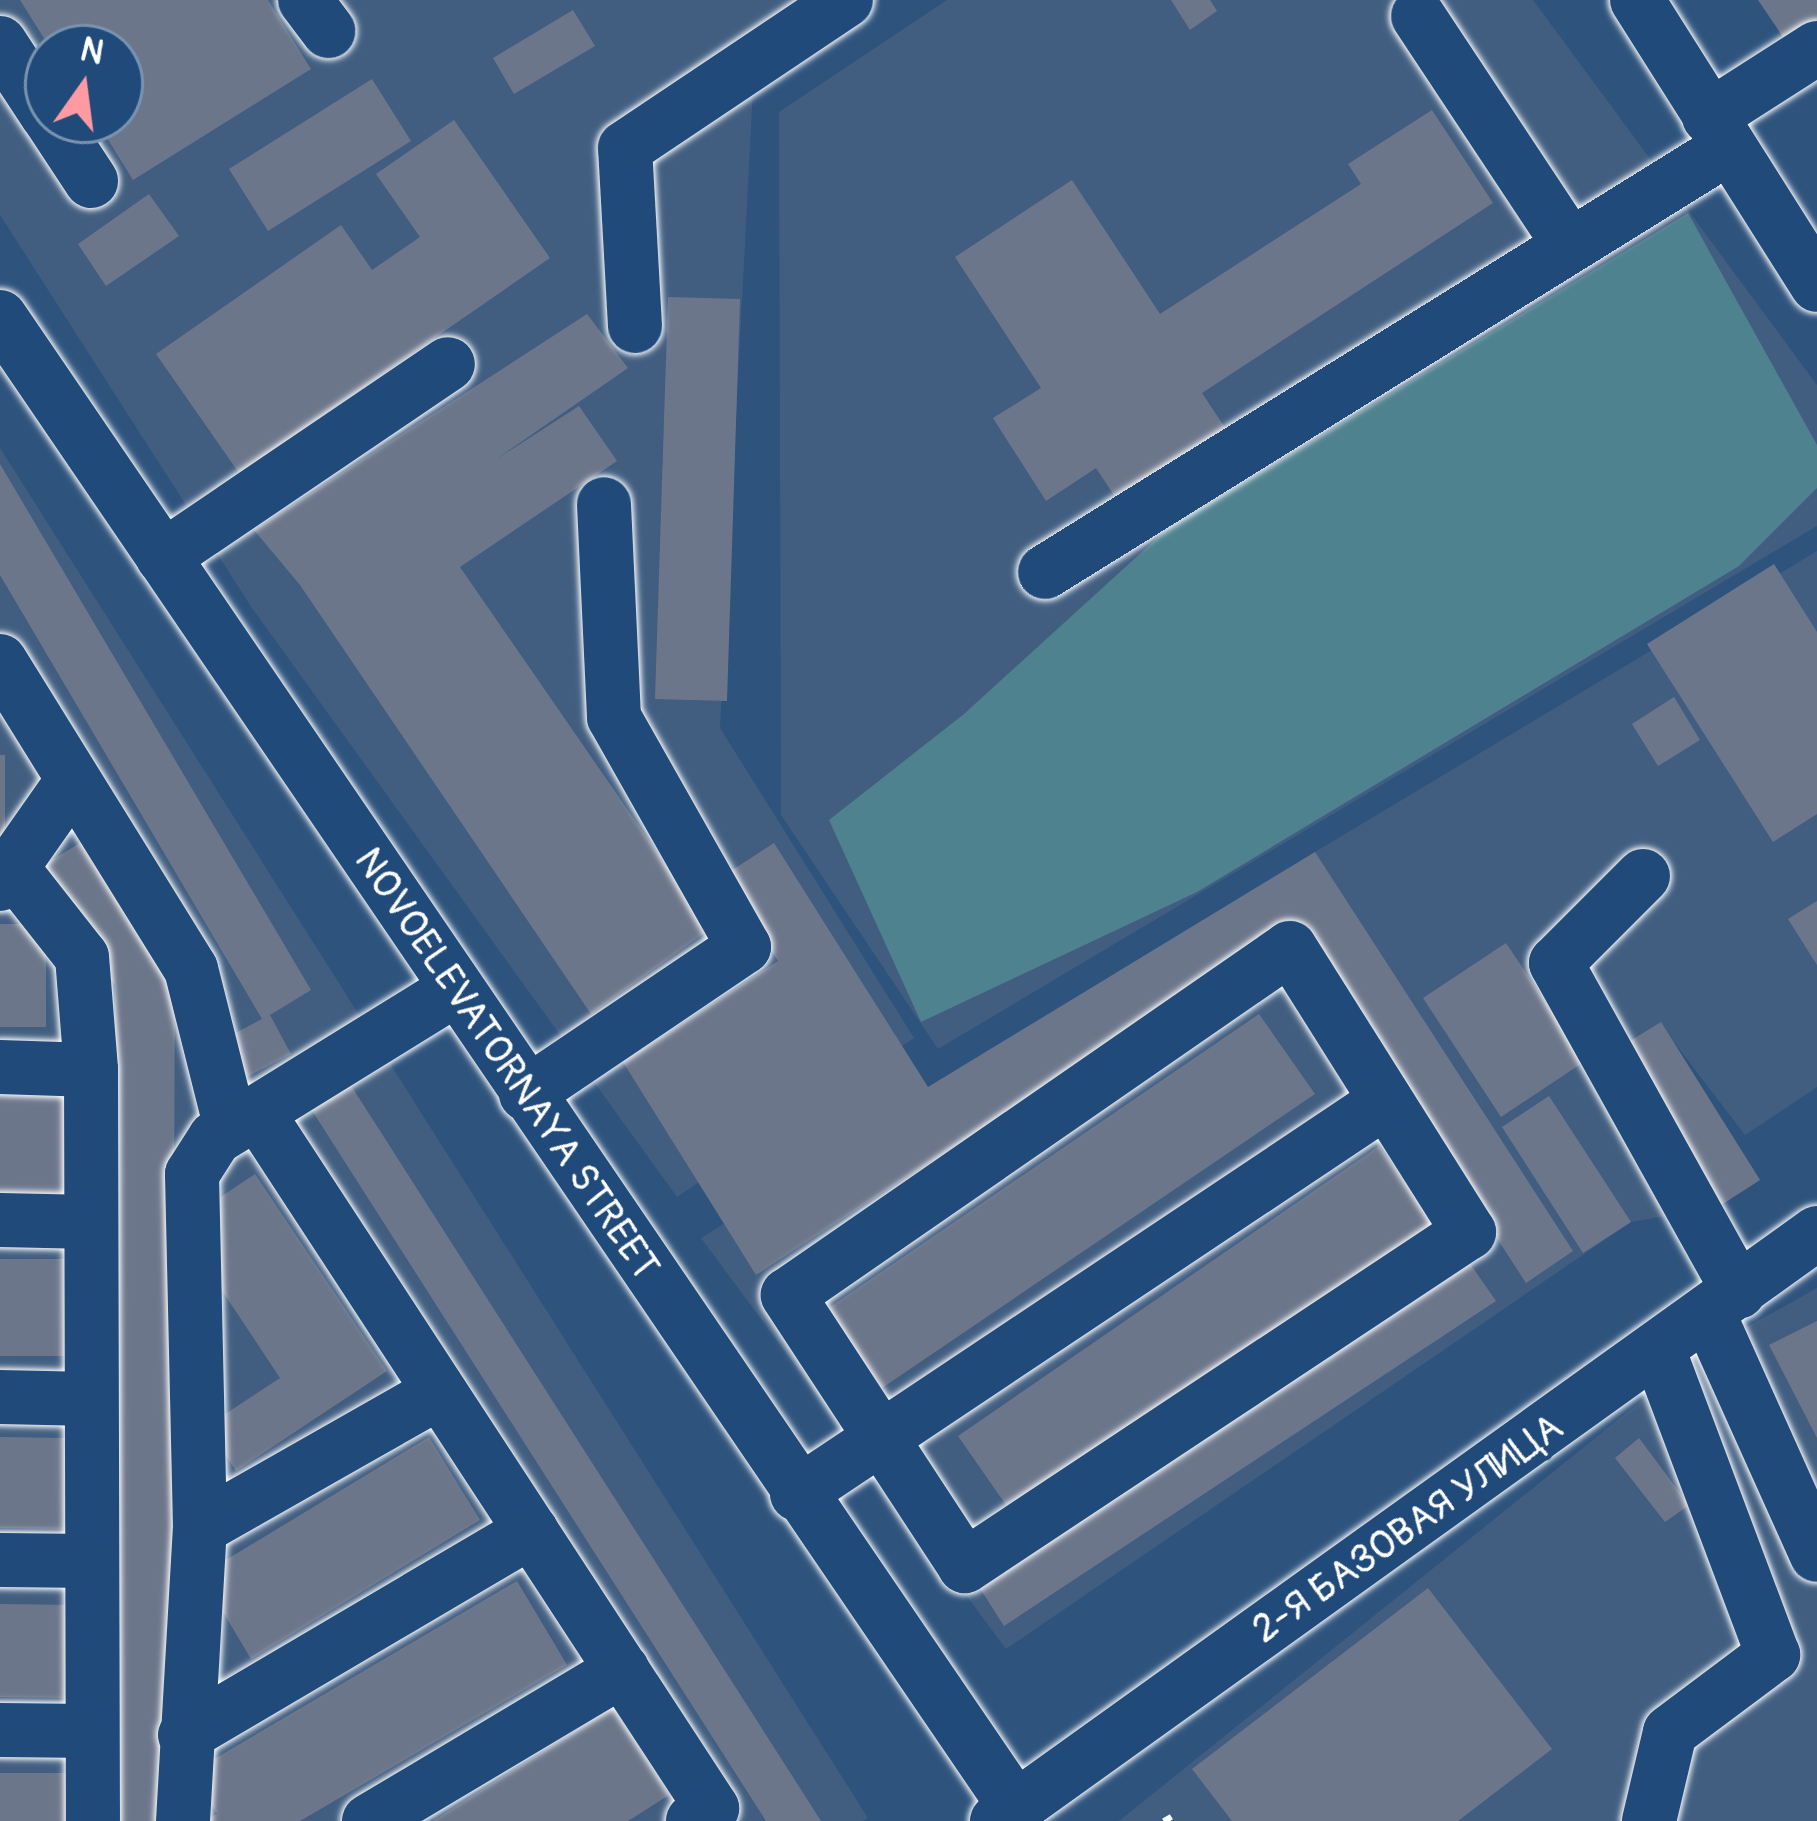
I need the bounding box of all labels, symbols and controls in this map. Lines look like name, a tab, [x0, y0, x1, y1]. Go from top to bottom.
north arrow	[24, 24, 144, 144]
text: N	[76, 29, 108, 74]
street label: NOVOELEVATORNAYA STREET	[344, 839, 668, 1289]
street label: 2-Я БАЗОВАЯ УЛИЦА	[1244, 1404, 1572, 1654]

